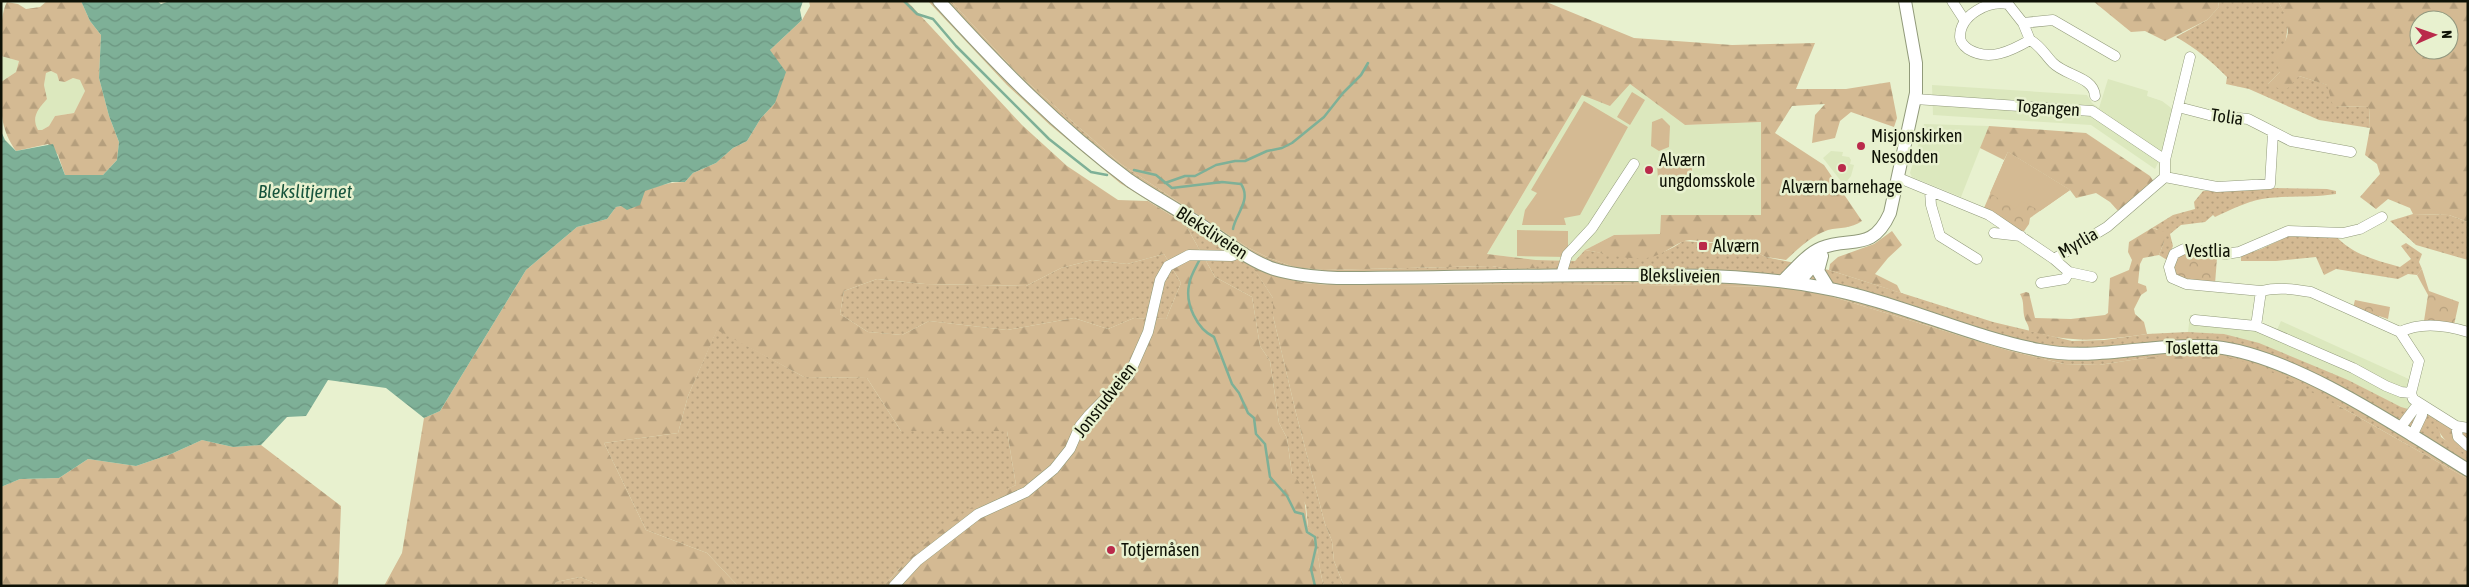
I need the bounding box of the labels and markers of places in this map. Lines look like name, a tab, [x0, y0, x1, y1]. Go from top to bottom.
place label: Misjonskirken Nesodden	[1871, 125, 1963, 167]
marker: Misjonskirken Nesodden	[1855, 140, 1867, 152]
place label: Alværn ungdomsskole	[1659, 149, 1755, 191]
marker: Alværn barnehage	[1836, 162, 1848, 174]
marker: Alværn ungdomsskole	[1643, 164, 1655, 176]
place label: Alværn barnehage	[1782, 176, 1902, 197]
place label: Alværn	[1713, 235, 1759, 256]
marker: Alværn	[1697, 240, 1709, 252]
place label: Totjernåsen	[1121, 539, 1199, 560]
marker: Totjernåsen	[1105, 544, 1117, 556]

